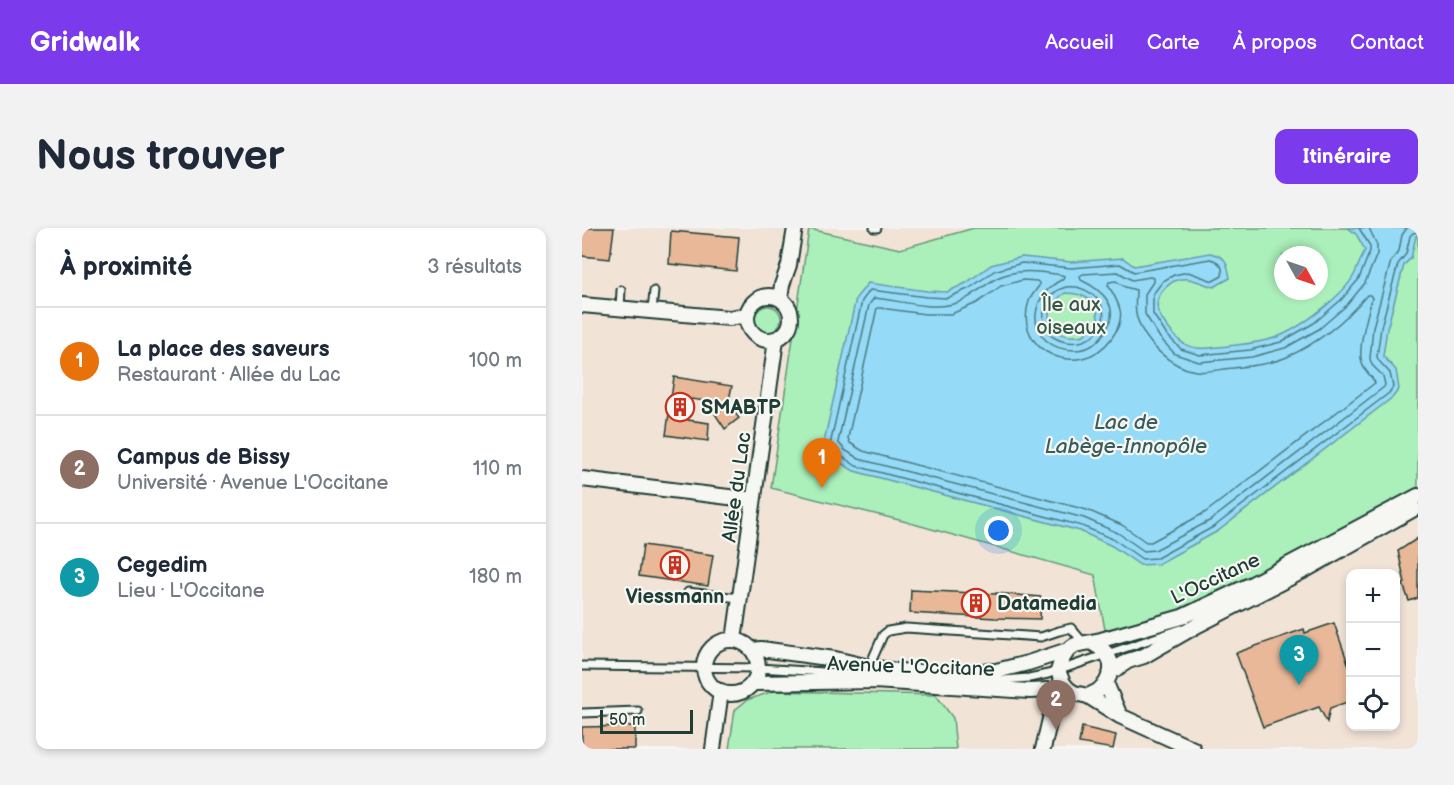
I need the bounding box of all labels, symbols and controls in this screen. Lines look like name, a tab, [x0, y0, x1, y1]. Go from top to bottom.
text: Gridwalk	[30, 26, 140, 59]
text: Accueil	[1045, 30, 1114, 55]
text: Carte	[1147, 30, 1200, 55]
text: À propos	[1233, 30, 1317, 55]
text: Contact	[1350, 30, 1424, 55]
button: Itinéraire	[1275, 129, 1418, 184]
text: Nous trouver	[36, 131, 284, 182]
north arrow	[1274, 246, 1328, 300]
text: À proximité	[60, 252, 192, 283]
text: 3 résultats	[427, 255, 522, 279]
park label: Île aux oiseaux	[1036, 292, 1106, 340]
text: La place des saveurs	[117, 336, 330, 363]
text: 1	[75, 349, 84, 373]
text: 100 m	[469, 349, 522, 373]
text: Restaurant · Allée du Lac	[117, 363, 341, 387]
building icon: SMABTP	[664, 391, 696, 423]
place label: SMABTP	[701, 396, 781, 420]
water label: Lac de Labège-Innopôle	[1045, 410, 1207, 459]
street label: Allée du Lac	[717, 430, 757, 544]
pin: 1	[802, 438, 842, 488]
text: Campus de Bissy	[117, 444, 290, 471]
text: 2	[74, 457, 85, 481]
text: 110 m	[473, 457, 522, 481]
text: Université · Avenue L'Occitane	[117, 471, 388, 495]
your location	[984, 516, 1013, 545]
street label: L'Occitane	[1167, 548, 1264, 610]
building icon: Viessmann	[659, 549, 691, 581]
text: Cegedim	[117, 552, 207, 579]
text: 3	[74, 565, 85, 589]
text: 180 m	[469, 565, 522, 589]
map controls	[1346, 569, 1400, 731]
button: +	[1346, 569, 1400, 623]
text: Lieu · L'Occitane	[117, 579, 265, 603]
place label: Viessmann	[625, 585, 725, 609]
building icon: Datamedia	[960, 587, 992, 619]
place label: Datamedia	[997, 592, 1097, 616]
button: −	[1346, 623, 1400, 677]
pin: 3	[1280, 636, 1318, 685]
street label: Avenue L'Occitane	[827, 652, 995, 682]
button: locate	[1346, 677, 1400, 731]
pin: 2	[1036, 680, 1076, 730]
scale bar	[600, 707, 693, 735]
text: 50 m	[609, 711, 645, 730]

